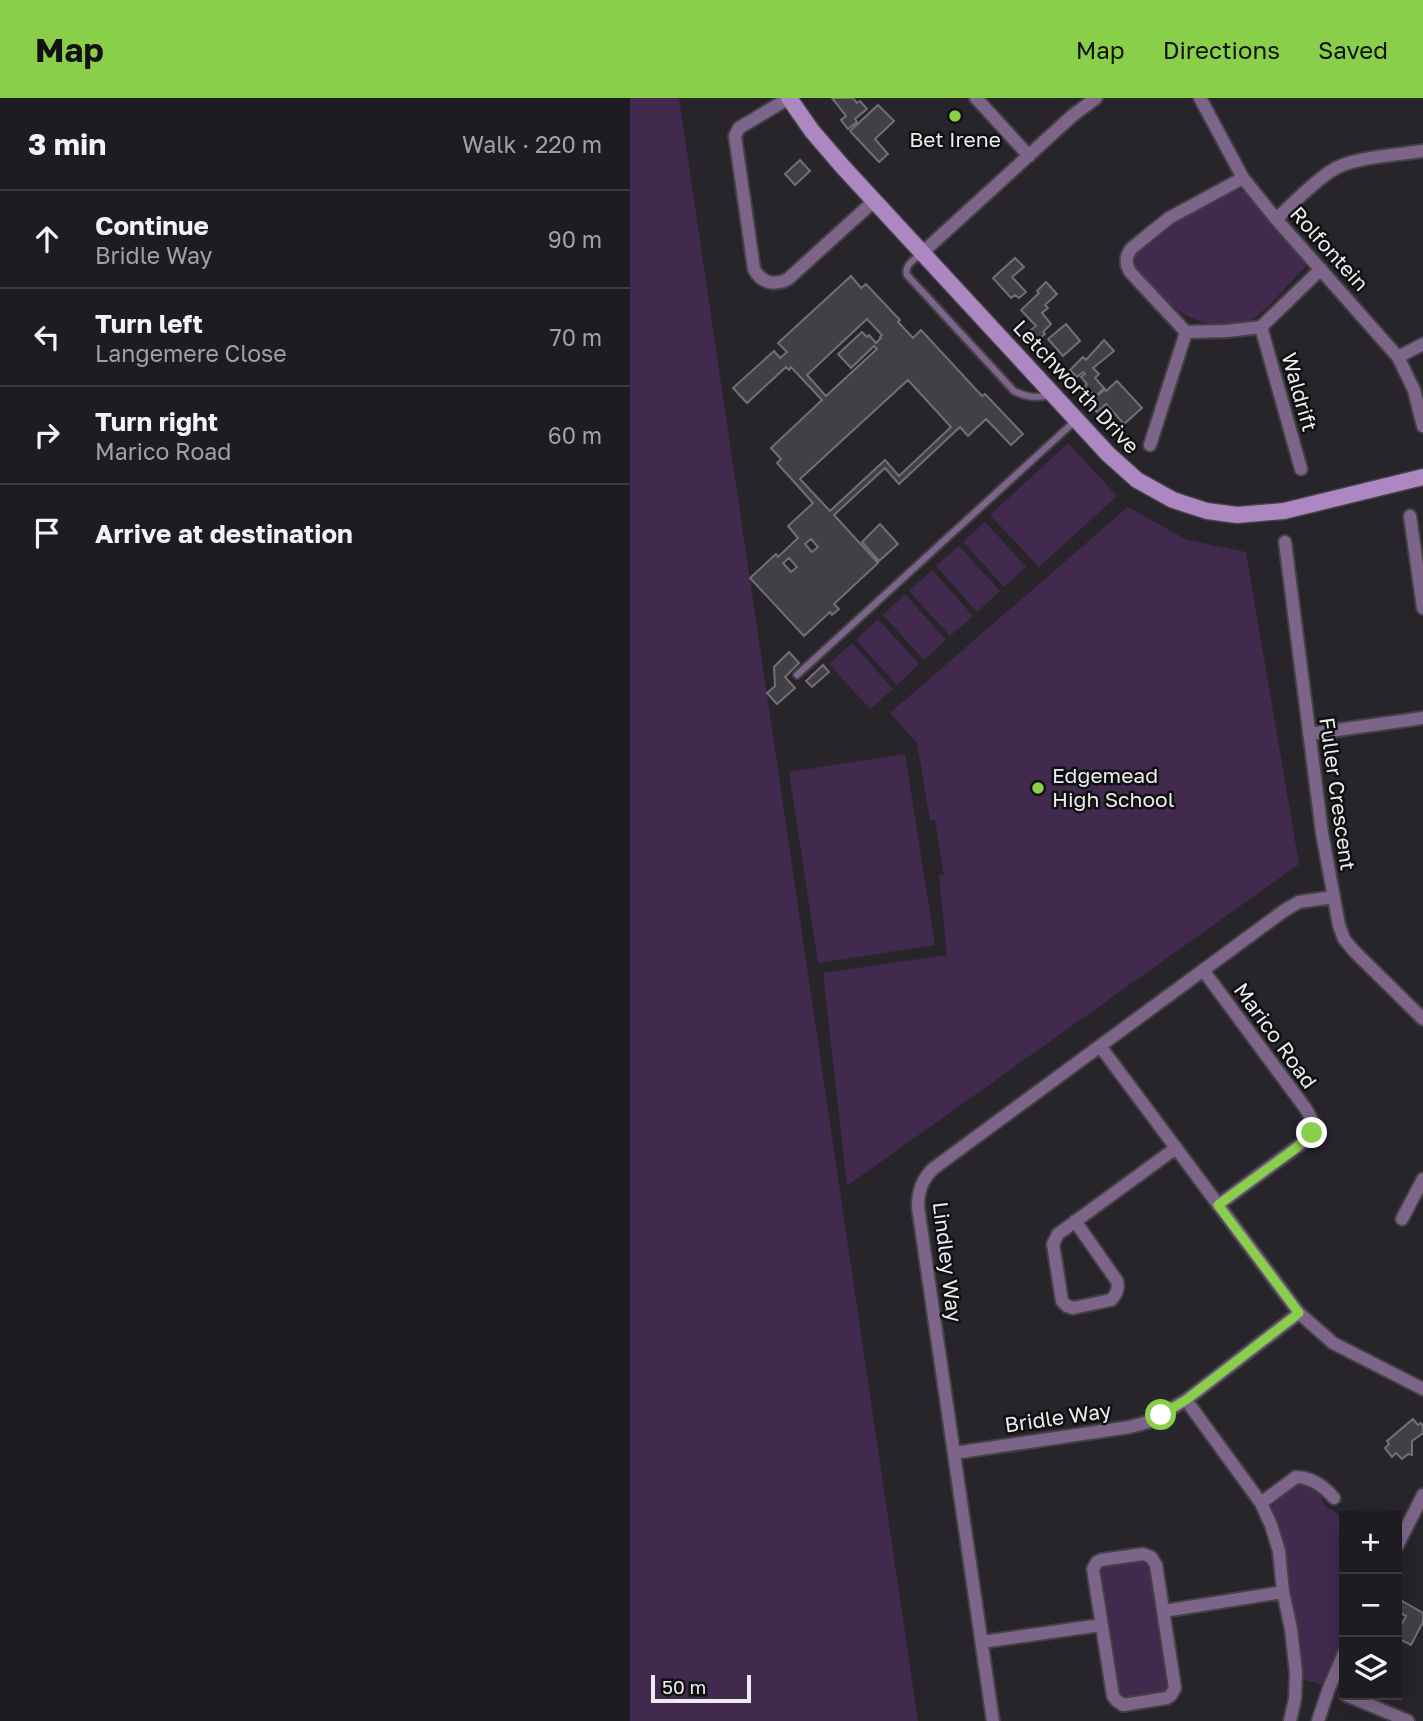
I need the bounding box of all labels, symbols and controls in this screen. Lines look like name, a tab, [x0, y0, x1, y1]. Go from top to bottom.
text: Map	[35, 30, 104, 69]
text: Map	[1076, 35, 1125, 64]
text: Directions	[1163, 35, 1280, 64]
text: Saved	[1318, 35, 1388, 64]
marker: Bet Irene	[947, 108, 963, 124]
text: 3 min	[28, 126, 106, 162]
place label: Bet Irene	[909, 126, 1001, 152]
text: Walk · 220 m	[462, 130, 602, 158]
street label: Rolfontein	[1285, 201, 1374, 296]
text: Continue	[95, 210, 209, 241]
icon: ahead	[28, 220, 66, 258]
text: 90 m	[548, 225, 602, 253]
text: Bridle Way	[95, 241, 212, 269]
text: Turn left	[95, 308, 203, 339]
street label: Letchworth Drive	[1008, 314, 1145, 458]
icon: left	[28, 318, 66, 356]
text: 70 m	[549, 323, 602, 351]
text: Langemere Close	[95, 339, 287, 367]
street label: Waldrift	[1276, 349, 1324, 434]
text: Turn right	[95, 406, 218, 437]
icon: right	[28, 416, 66, 454]
text: 60 m	[548, 421, 602, 449]
text: Marico Road	[95, 437, 231, 465]
icon: arrive	[28, 514, 66, 552]
text: Arrive at destination	[95, 518, 353, 549]
street label: Fuller Crescent	[1314, 716, 1362, 872]
place label: Edgemead High School	[1052, 762, 1174, 812]
marker: Edgemead High School	[1030, 780, 1046, 796]
street label: Marico Road	[1229, 977, 1323, 1093]
route end	[1296, 1117, 1327, 1148]
street label: Lindley Way	[928, 1200, 968, 1324]
street label: Bridle Way	[1003, 1397, 1113, 1437]
route start	[1145, 1399, 1176, 1430]
map controls	[1339, 1511, 1402, 1700]
button: +	[1339, 1511, 1402, 1574]
button: −	[1339, 1574, 1402, 1637]
button: layers	[1339, 1637, 1402, 1700]
scale bar	[651, 1672, 751, 1704]
text: 50 m	[662, 1675, 706, 1698]

